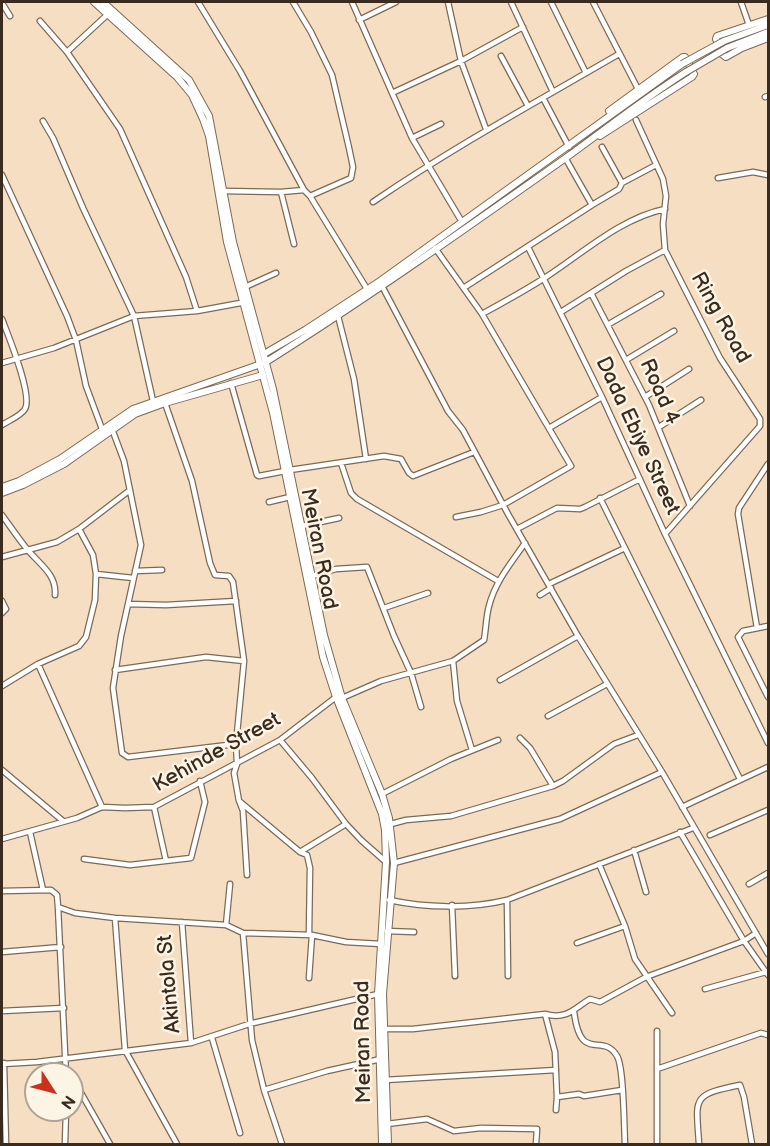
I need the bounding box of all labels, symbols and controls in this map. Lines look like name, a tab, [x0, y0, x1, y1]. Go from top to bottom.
street label: Ring Road	[685, 268, 755, 368]
street label: Dada Ebiye Street	[589, 353, 685, 519]
street label: Road 4	[633, 355, 685, 429]
street label: Meiran Road	[294, 486, 342, 612]
street label: Kehinde Street	[149, 708, 285, 798]
street label: Akintola St	[153, 934, 187, 1034]
street label: Meiran Road	[350, 980, 378, 1104]
north arrow	[24, 1062, 84, 1122]
text: N	[56, 1091, 79, 1112]

